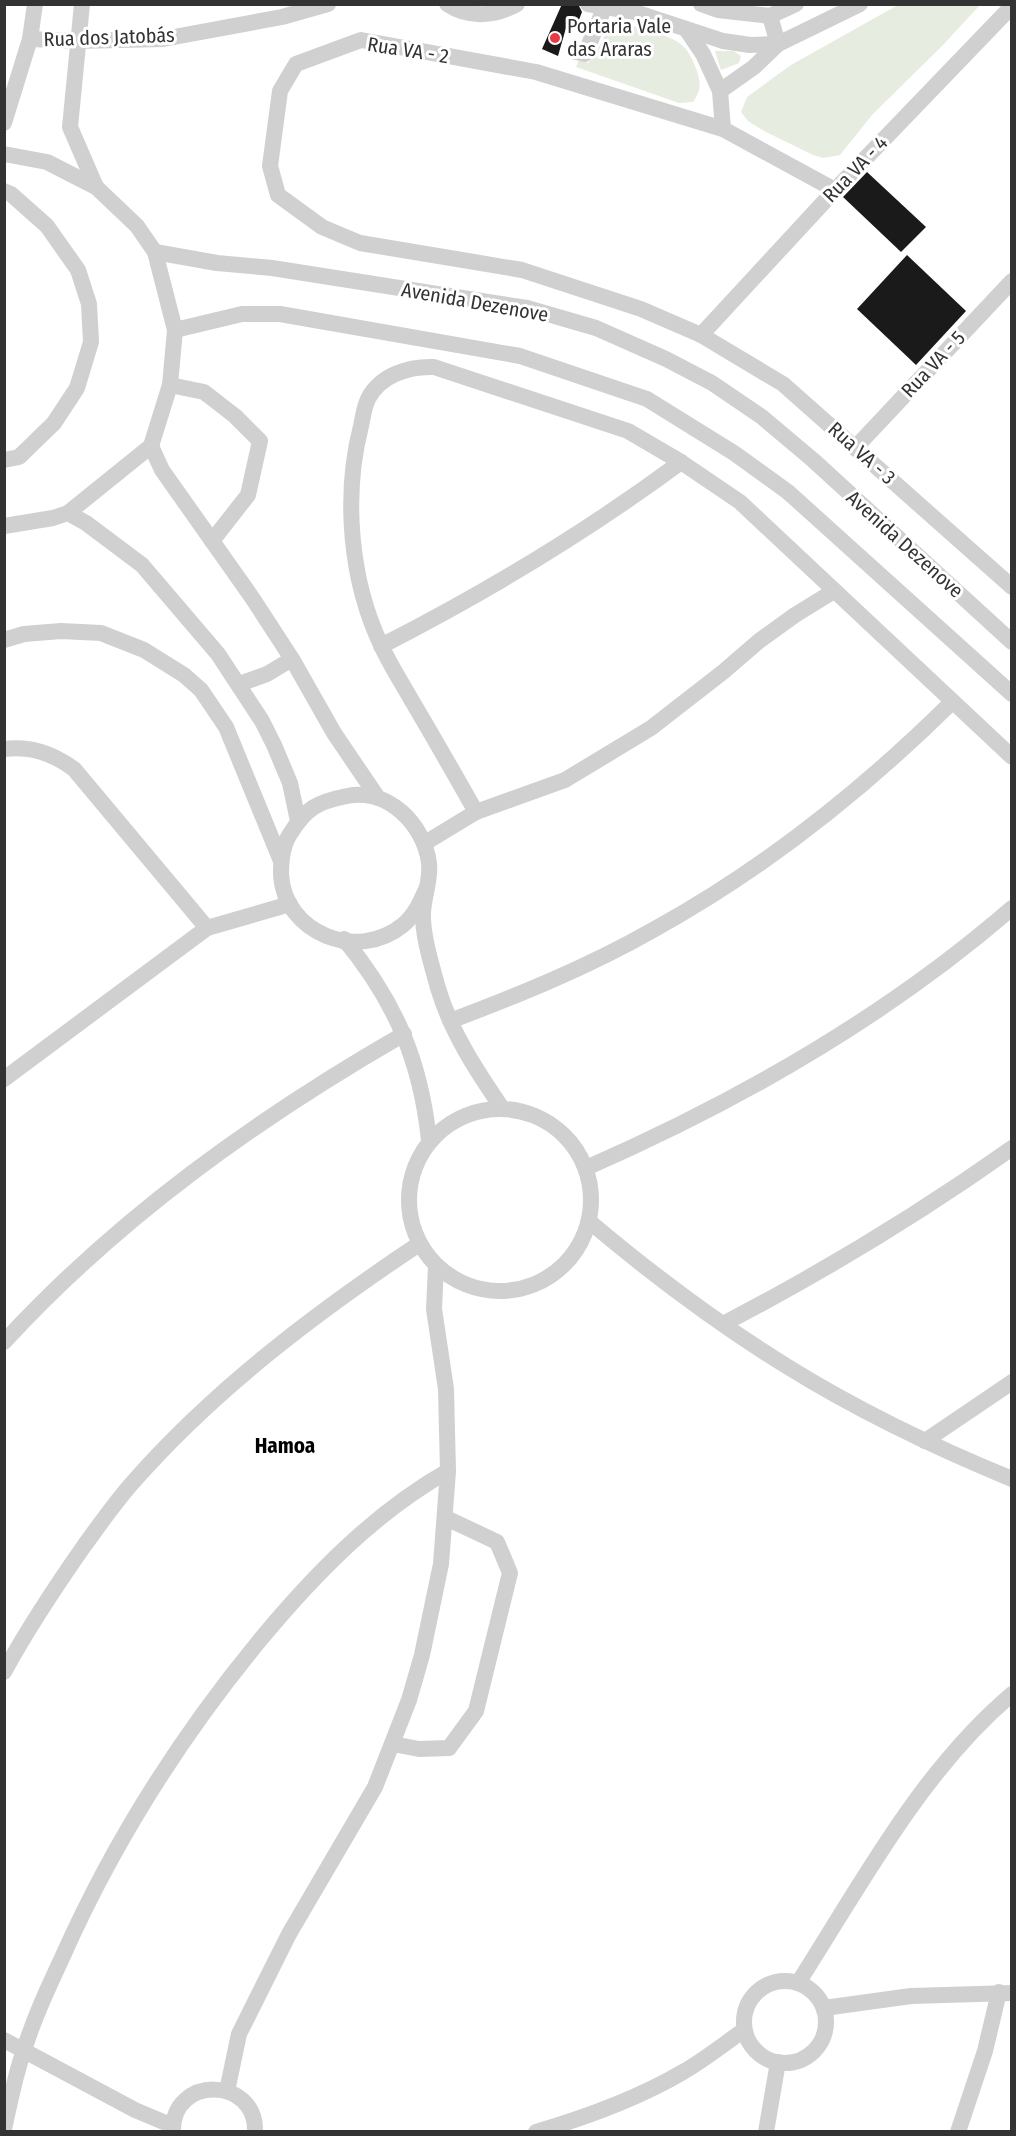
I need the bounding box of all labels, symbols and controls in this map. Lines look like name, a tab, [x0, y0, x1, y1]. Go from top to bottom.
place label: Portaria Vale das Araras	[567, 14, 671, 61]
street label: Rua dos Jatobás	[43, 23, 175, 51]
marker: Portaria Vale das Araras	[548, 31, 562, 45]
street label: Rua VA - 2	[366, 32, 450, 68]
street label: Rua VA - 4	[818, 131, 893, 207]
street label: Avenida Dezenove	[400, 277, 550, 327]
street label: Rua VA - 5	[896, 326, 970, 402]
street label: Rua VA - 3	[823, 417, 901, 489]
street label: Avenida Dezenove	[842, 485, 968, 603]
district label: Hamoa	[255, 1433, 315, 1459]

